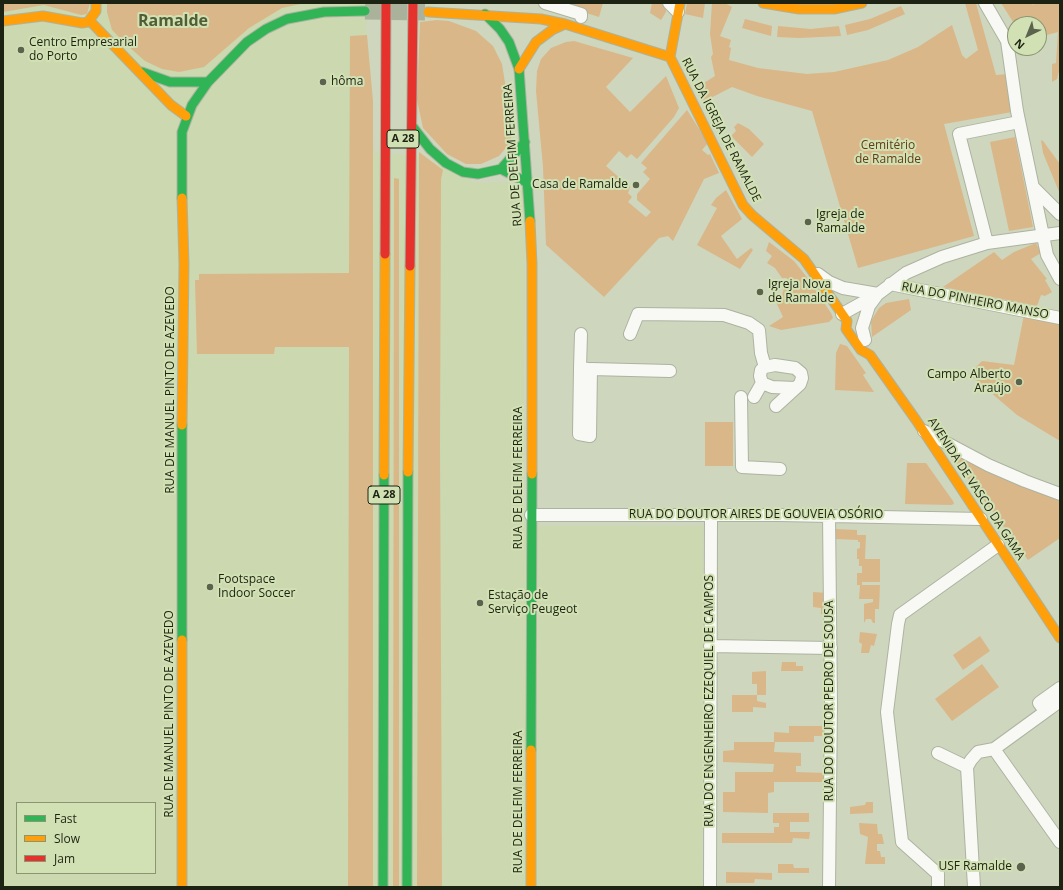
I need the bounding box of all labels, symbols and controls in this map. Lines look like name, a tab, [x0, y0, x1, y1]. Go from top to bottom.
district label: Ramalde	[138, 11, 208, 31]
north arrow	[1007, 16, 1047, 56]
place label: Centro Empresarial do Porto	[29, 36, 137, 64]
text: N	[1011, 36, 1028, 53]
marker: Centro Empresarial do Porto	[16, 45, 26, 55]
street label: RUA DA IGREJA DE RAMALDE	[678, 56, 764, 204]
place label: hôma	[331, 75, 363, 89]
marker: hôma	[318, 77, 328, 87]
street label: RUA DE DELFIM FERREIRA	[501, 83, 525, 227]
road number: A 28	[387, 130, 419, 148]
park label: Cemitério de Ramalde	[855, 139, 921, 167]
place label: Casa de Ramalde	[532, 178, 628, 192]
marker: Casa de Ramalde	[631, 180, 641, 190]
place label: Igreja de Ramalde	[816, 208, 865, 236]
marker: Igreja de Ramalde	[803, 217, 813, 227]
place label: Igreja Nova de Ramalde	[768, 278, 834, 306]
street label: RUA DO PINHEIRO MANSO	[900, 280, 1050, 322]
street label: RUA DE MANUEL PINTO DE AZEVEDO	[164, 286, 178, 494]
marker: Igreja Nova de Ramalde	[755, 287, 765, 297]
place label: Campo Alberto Araújo	[927, 368, 1011, 396]
marker: Campo Alberto Araújo	[1014, 377, 1024, 387]
street label: RUA DE DELFIM FERREIRA	[512, 406, 526, 550]
street label: AVENIDA DE VASCO DA GAMA	[924, 415, 1028, 563]
road number: A 28	[368, 486, 400, 504]
street label: RUA DO DOUTOR AIRES DE GOUVEIA OSÓRIO	[629, 508, 883, 522]
place label: Footspace Indoor Soccer	[218, 573, 295, 601]
street label: RUA DO ENGENHEIRO EZEQUIEL DE CAMPOS	[703, 575, 717, 827]
marker: Footspace Indoor Soccer	[205, 582, 215, 592]
place label: Estação de Serviço Peugeot	[488, 589, 577, 617]
marker: Estação de Serviço Peugeot	[475, 598, 485, 608]
street label: RUA DO DOUTOR PEDRO DE SOUSA	[823, 600, 837, 802]
street label: RUA DE MANUEL PINTO DE AZEVEDO	[163, 610, 177, 818]
street label: RUA DE DELFIM FERREIRA	[512, 730, 526, 874]
legend	[16, 802, 156, 874]
text: Fast	[54, 810, 77, 827]
text: Slow	[54, 830, 80, 847]
text: Jam	[54, 850, 75, 867]
place label: USF Ramalde	[938, 860, 1012, 874]
marker: USF Ramalde	[1015, 861, 1027, 873]

